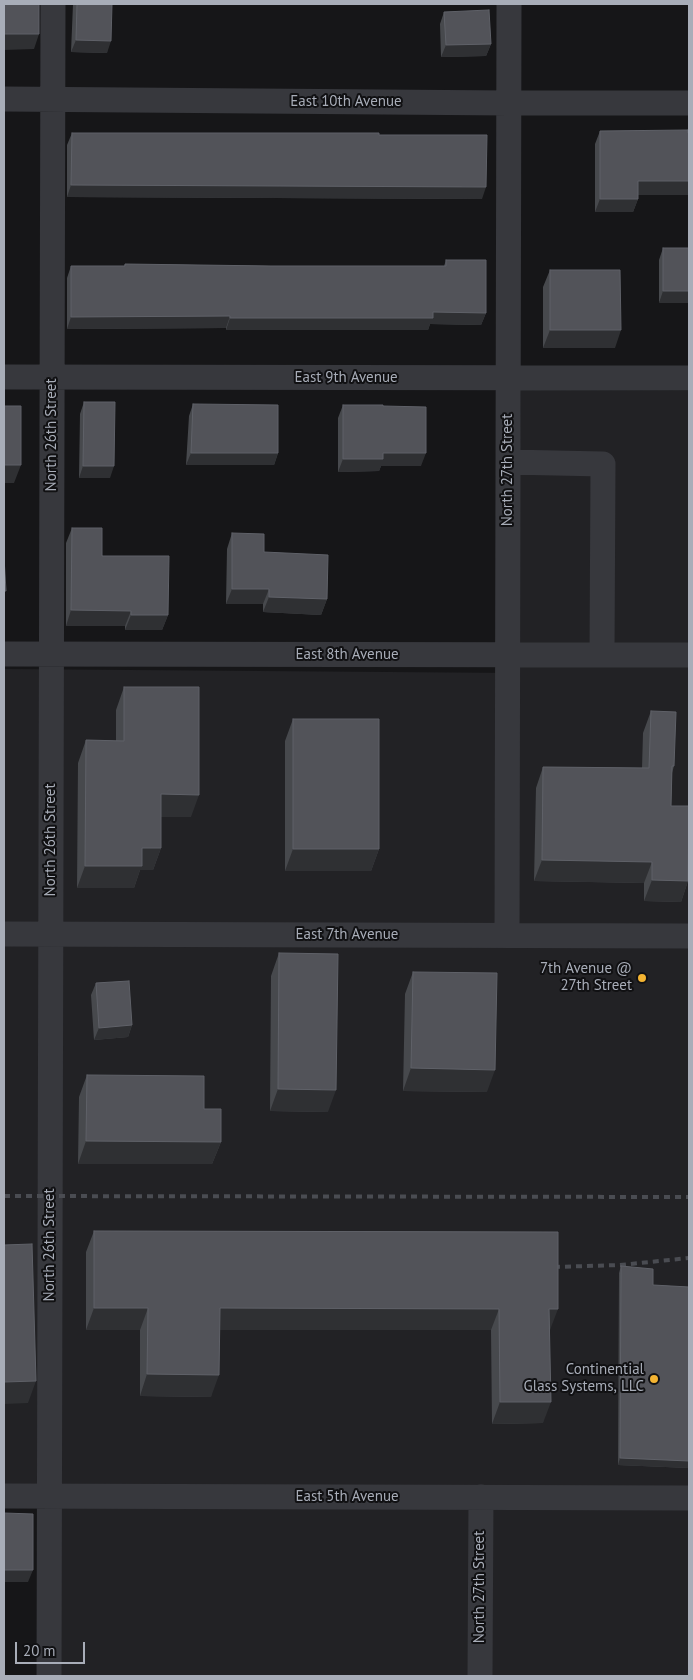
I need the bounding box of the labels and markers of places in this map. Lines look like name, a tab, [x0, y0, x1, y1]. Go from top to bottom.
place label: 7th Avenue @ 27th Street	[540, 960, 632, 995]
marker: 7th Avenue @ 27th Street	[636, 972, 648, 984]
place label: Continential Glass Systems, LLC	[524, 1361, 644, 1396]
marker: Continential Glass Systems, LLC	[648, 1373, 660, 1385]

